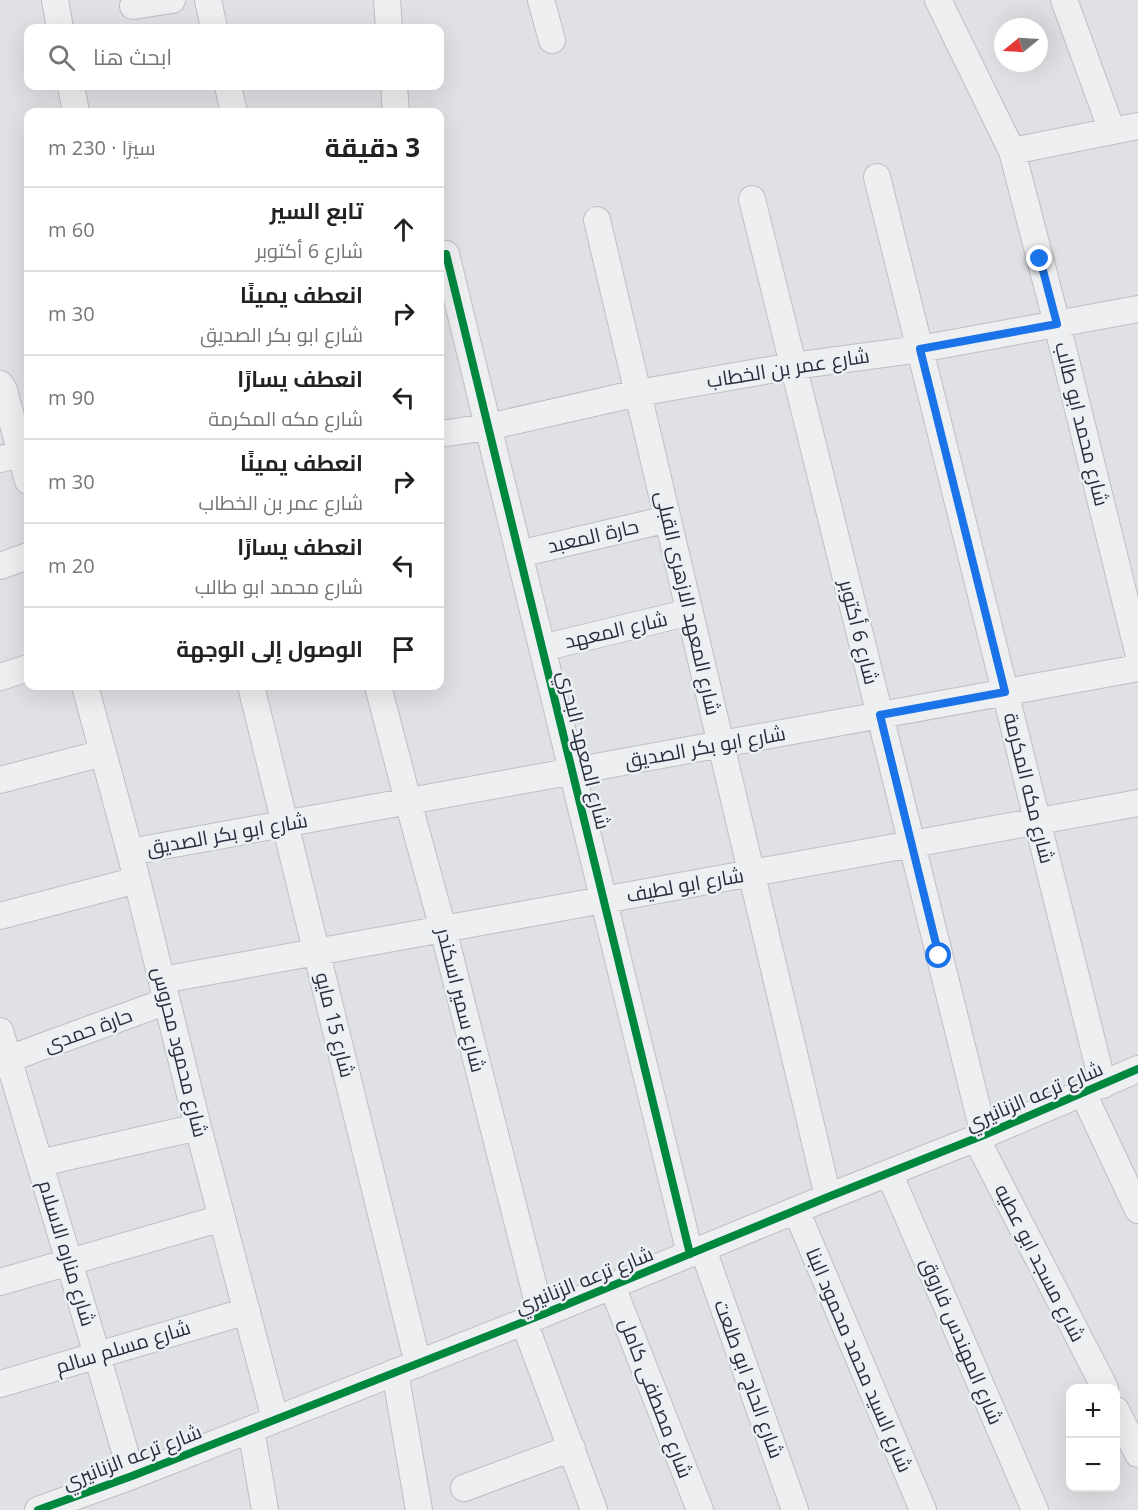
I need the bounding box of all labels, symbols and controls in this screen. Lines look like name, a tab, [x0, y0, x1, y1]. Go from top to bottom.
north arrow	[994, 18, 1048, 72]
search box	[24, 24, 444, 90]
icon: search	[45, 41, 78, 74]
text: ابحث هنا	[93, 41, 172, 71]
text: 3 دقيقة	[325, 129, 420, 165]
text: سيرًا · 230 m	[48, 134, 155, 161]
text: تابع السير	[270, 195, 363, 225]
icon: ahead	[387, 213, 420, 246]
text: 60 m	[48, 216, 95, 243]
text: شارع 6 أكتوبر	[256, 237, 363, 264]
route end	[1026, 245, 1052, 271]
text: انعطف يمينًا	[240, 279, 363, 309]
icon: right	[387, 297, 420, 330]
text: 30 m	[48, 300, 95, 327]
text: شارع ابو بكر الصديق	[200, 321, 363, 348]
street label: شارع محمد ابو طالب	[1048, 339, 1116, 509]
street label: شارع عمر بن الخطاب	[705, 341, 871, 395]
text: انعطف يسارًا	[237, 363, 363, 393]
icon: left	[387, 381, 420, 414]
text: 90 m	[48, 384, 95, 411]
text: شارع مكه المكرمة	[208, 405, 363, 432]
text: انعطف يمينًا	[240, 447, 363, 477]
icon: right	[387, 465, 420, 498]
text: 30 m	[48, 468, 95, 495]
street label: شارع المعهد الازهرى القبلى	[649, 488, 727, 718]
text: شارع عمر بن الخطاب	[198, 489, 363, 516]
street label: حارة المعبد	[545, 512, 641, 559]
text: انعطف يسارًا	[237, 531, 363, 561]
icon: left	[387, 549, 420, 582]
text: 20 m	[48, 552, 95, 579]
text: شارع محمد ابو طالب	[195, 573, 363, 600]
street label: شارع 6 أكتوبر	[832, 576, 886, 687]
street label: شارع المعهد	[562, 605, 670, 655]
text: الوصول إلى الوجهة	[176, 633, 363, 663]
icon: arrive	[387, 633, 420, 666]
street label: شارع المعهد البحري	[549, 668, 617, 833]
street label: شارع مكه المكرمة	[997, 710, 1061, 866]
street label: شارع ابو بكر الصديق	[622, 719, 788, 775]
street label: شارع ابو بكر الصديق	[144, 806, 310, 862]
street label: شارع ابو لطيف	[624, 861, 746, 909]
street label: شارع سمير اسكندر	[429, 924, 492, 1075]
route start	[925, 942, 951, 968]
street label: شارع محمود محروس	[145, 964, 215, 1140]
street label: شارع 15 مايو	[308, 969, 362, 1081]
street label: حارة حمدى	[40, 1001, 136, 1058]
street label: شارع ترعه الزنانيري	[961, 1054, 1108, 1139]
street label: شارع مناره الاسلام	[31, 1176, 103, 1330]
street label: شارع مسجد ابو عطيه	[988, 1179, 1092, 1347]
street label: شارع ترعه الزنانيري	[511, 1239, 658, 1322]
street label: شارع السيد محمد محمود البنا	[799, 1243, 919, 1477]
street label: شارع المهندس فاروق	[914, 1253, 1010, 1429]
street label: شارع الحاج ابو طلعت	[707, 1296, 791, 1462]
street label: شارع مسلم سالم	[52, 1313, 194, 1381]
street label: شارع مصطفى كامل	[613, 1314, 699, 1482]
map controls	[1066, 1384, 1120, 1492]
button: +	[1066, 1384, 1120, 1438]
street label: شارع ترعه الزنانيري	[58, 1418, 206, 1498]
button: −	[1066, 1438, 1120, 1492]

